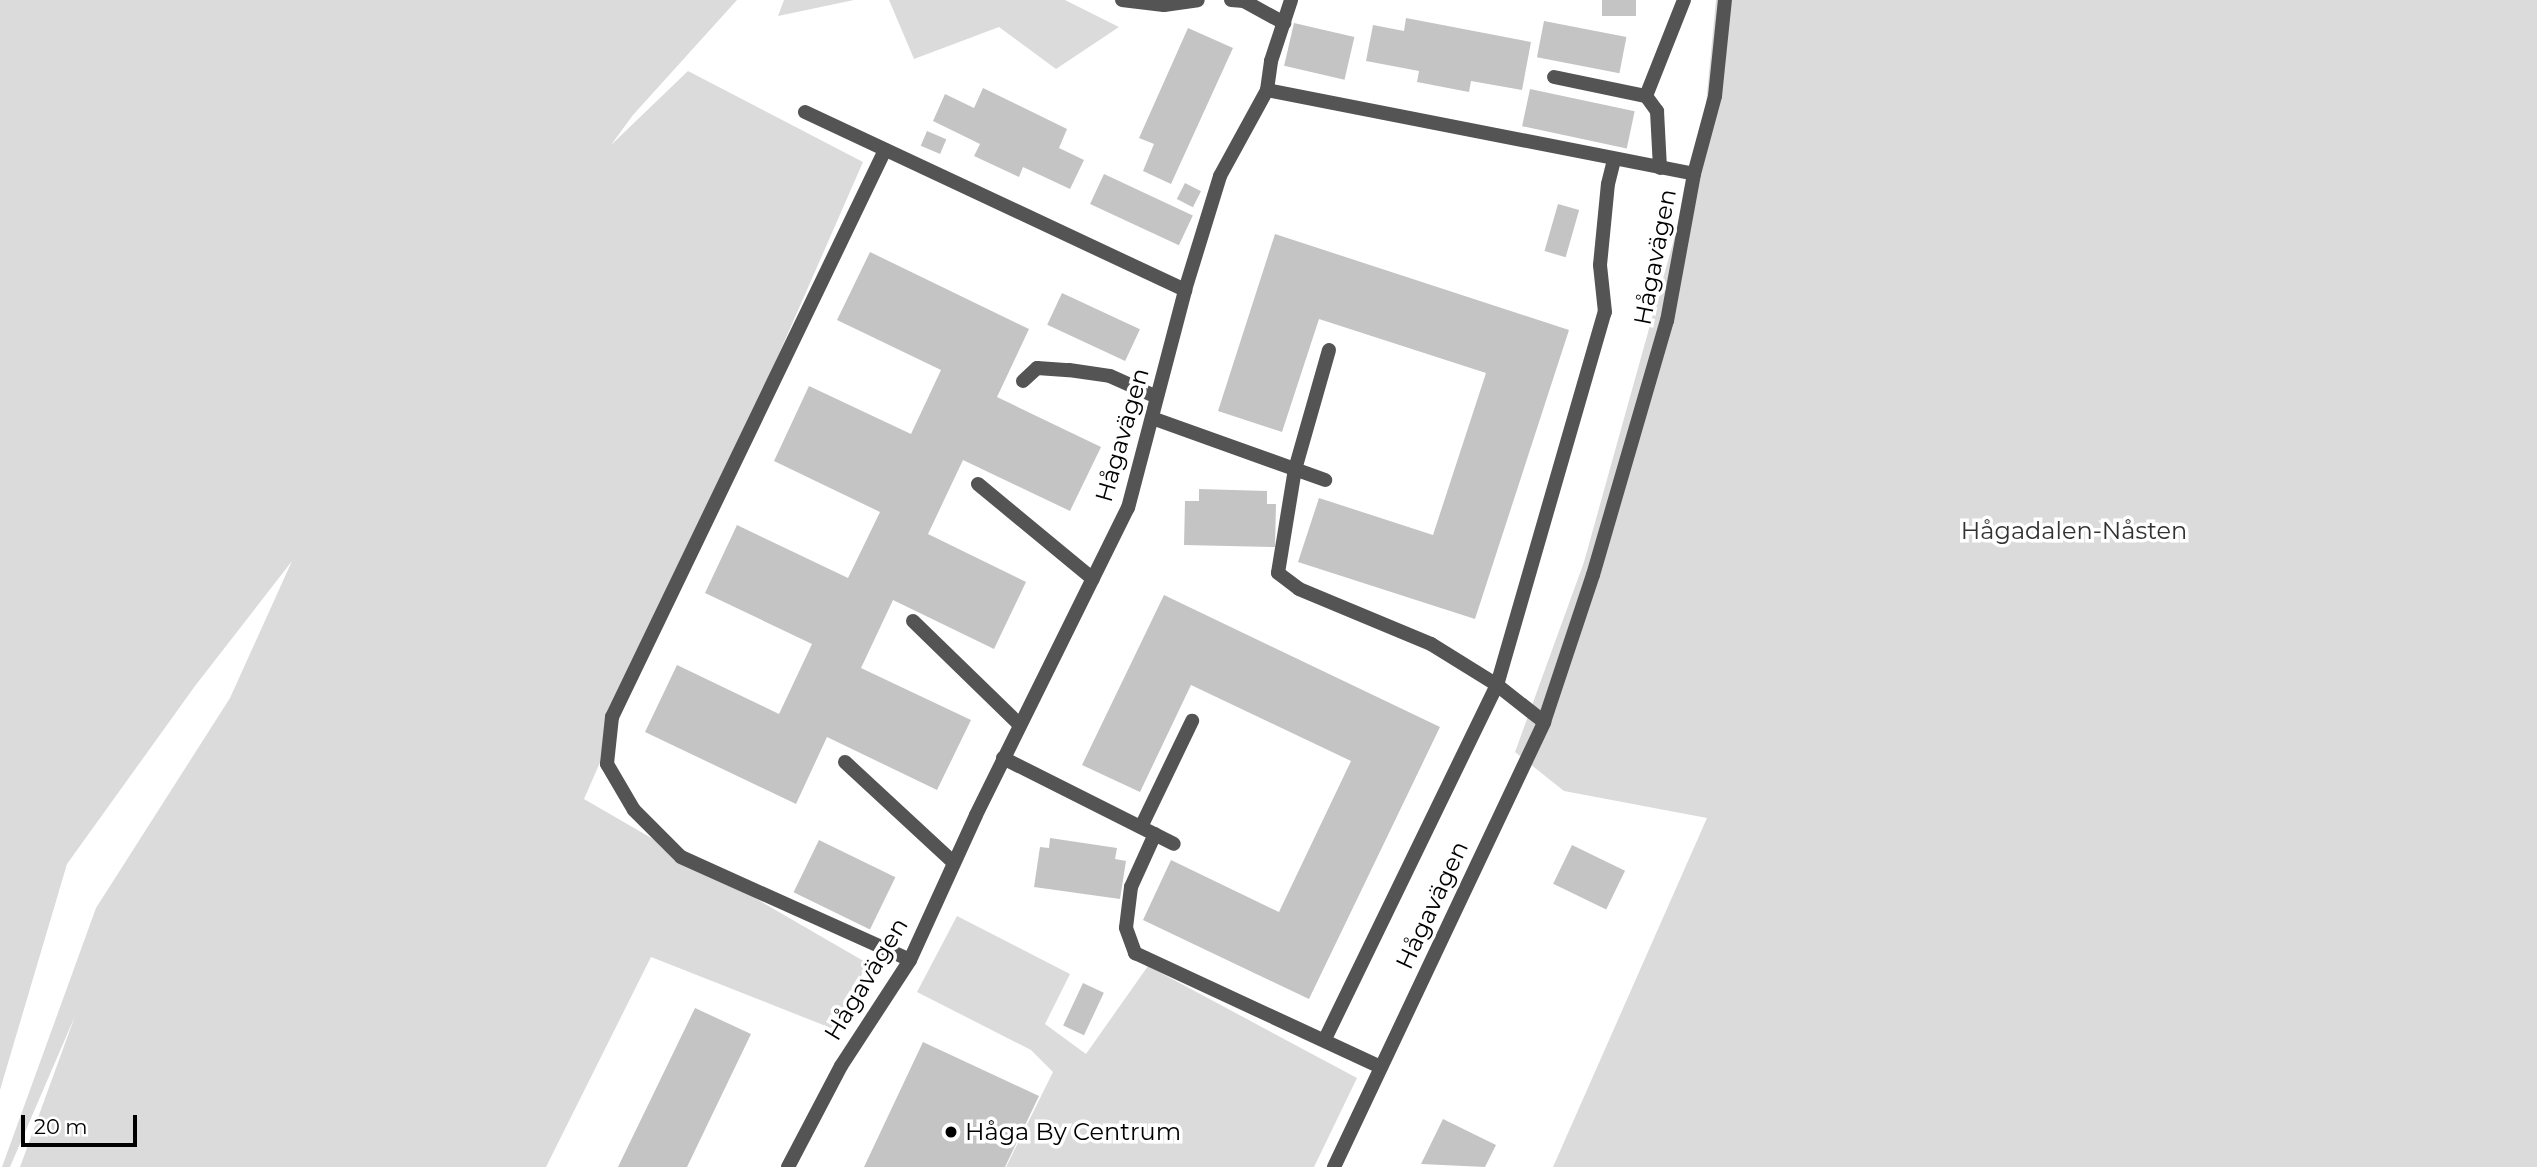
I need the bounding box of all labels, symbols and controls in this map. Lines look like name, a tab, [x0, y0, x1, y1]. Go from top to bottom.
street label: Hågavägen	[1628, 187, 1682, 327]
street label: Hågavägen	[1089, 365, 1155, 505]
park label: Hågadalen-Nåsten	[1961, 517, 2187, 545]
street label: Hågavägen	[1390, 836, 1474, 974]
street label: Hågavägen	[818, 912, 914, 1046]
scale bar	[24, 1100, 140, 1144]
text: 20 m	[34, 1114, 88, 1139]
place label: Håga By Centrum	[965, 1118, 1181, 1146]
marker: Håga By Centrum	[943, 1124, 959, 1140]

